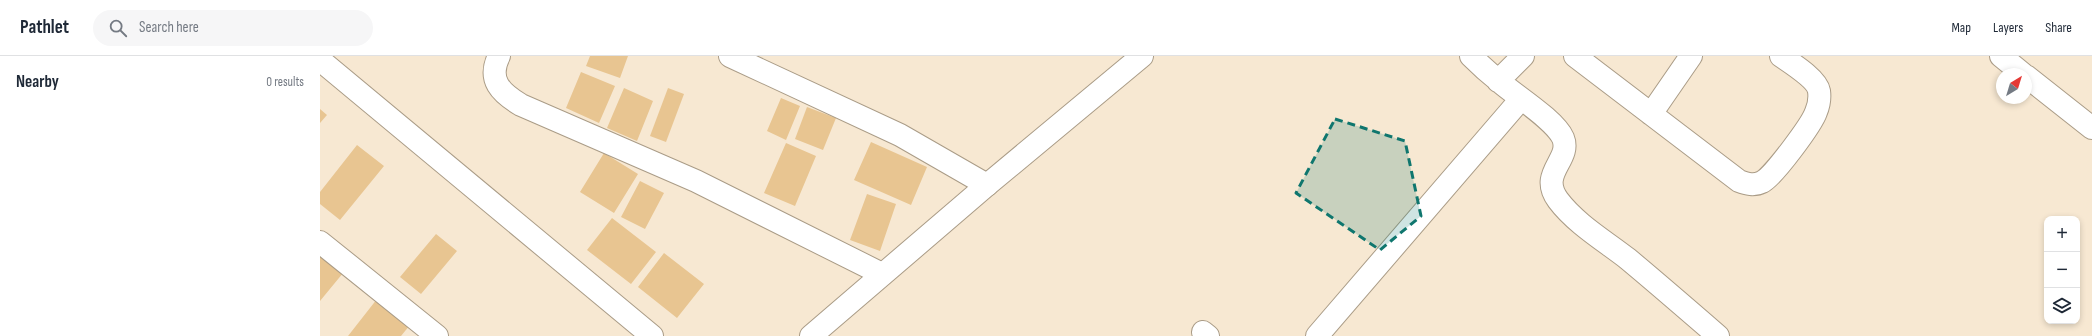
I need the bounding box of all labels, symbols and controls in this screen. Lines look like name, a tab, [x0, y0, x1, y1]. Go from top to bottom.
search box	[93, 10, 373, 46]
text: Pathlet	[20, 16, 69, 39]
icon: search	[107, 17, 129, 39]
text: Search here	[139, 18, 199, 37]
text: Map	[1951, 19, 1971, 36]
text: Layers	[1993, 19, 2023, 36]
text: Share	[2045, 19, 2072, 36]
north arrow	[1996, 68, 2032, 104]
text: Nearby	[16, 72, 59, 92]
text: 0 results	[266, 74, 304, 90]
map controls	[2044, 216, 2080, 324]
button: +	[2044, 216, 2080, 252]
button: −	[2044, 252, 2080, 288]
button: layers	[2044, 288, 2080, 324]

